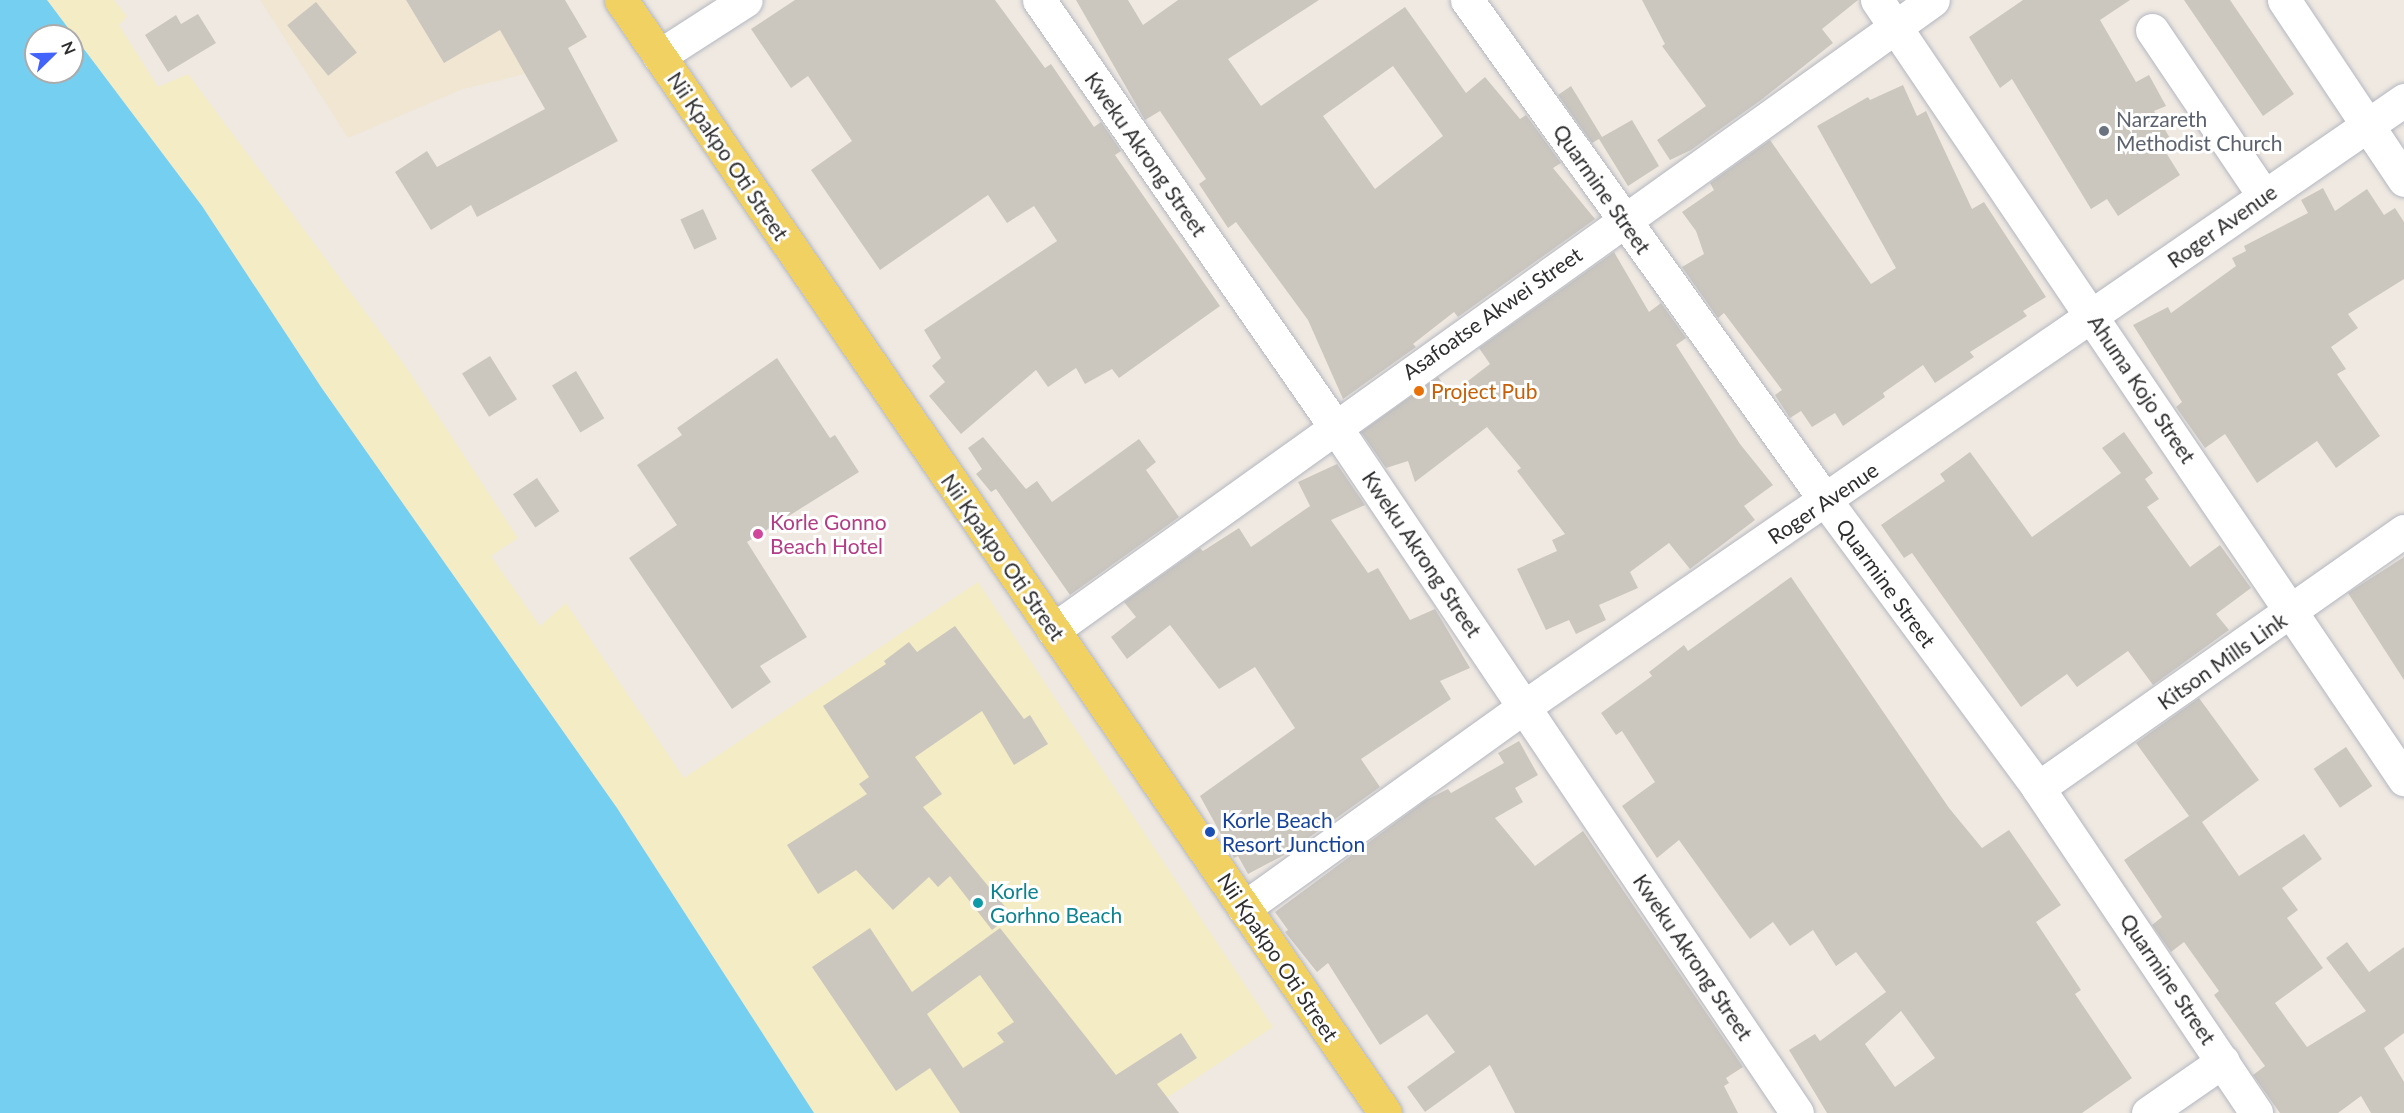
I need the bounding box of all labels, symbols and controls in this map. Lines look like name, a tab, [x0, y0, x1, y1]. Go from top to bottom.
north arrow	[24, 24, 84, 84]
text: N	[58, 38, 80, 57]
street label: Nii Kpakpo Oti Street	[662, 67, 794, 245]
street label: Kweku Akrong Street	[1080, 67, 1212, 241]
place label: Narzareth Methodist Church	[2116, 106, 2283, 156]
street label: Quarmine Street	[1548, 119, 1656, 259]
marker: Narzareth Methodist Church	[2097, 124, 2111, 138]
street label: Roger Avenue	[2162, 179, 2282, 273]
street label: Asafoatse Akwei Street	[1397, 241, 1587, 385]
street label: Ahuma Kojo Street	[2083, 310, 2201, 468]
place label: Project Pub	[1431, 378, 1538, 404]
marker: Project Pub	[1412, 384, 1426, 398]
street label: Roger Avenue	[1763, 457, 1883, 549]
street label: Kweku Akrong Street	[1357, 466, 1487, 642]
street label: Nii Kpakpo Oti Street	[936, 469, 1070, 645]
place label: Korle Gonno Beach Hotel	[770, 509, 887, 559]
street label: Quarmine Street	[1831, 514, 1941, 652]
marker: Korle Gonno Beach Hotel	[751, 527, 765, 541]
street label: Kitson Mills Link	[2153, 607, 2291, 715]
place label: Korle Beach Resort Junction	[1222, 807, 1366, 857]
marker: Korle Beach Resort Junction	[1203, 825, 1217, 839]
street label: Nii Kpakpo Oti Street	[1212, 868, 1344, 1046]
street label: Kweku Akrong Street	[1628, 869, 1758, 1045]
place label: Korle Gorhno Beach	[990, 878, 1122, 928]
marker: Korle Gorhno Beach	[971, 896, 985, 910]
street label: Quarmine Street	[2115, 909, 2221, 1049]

